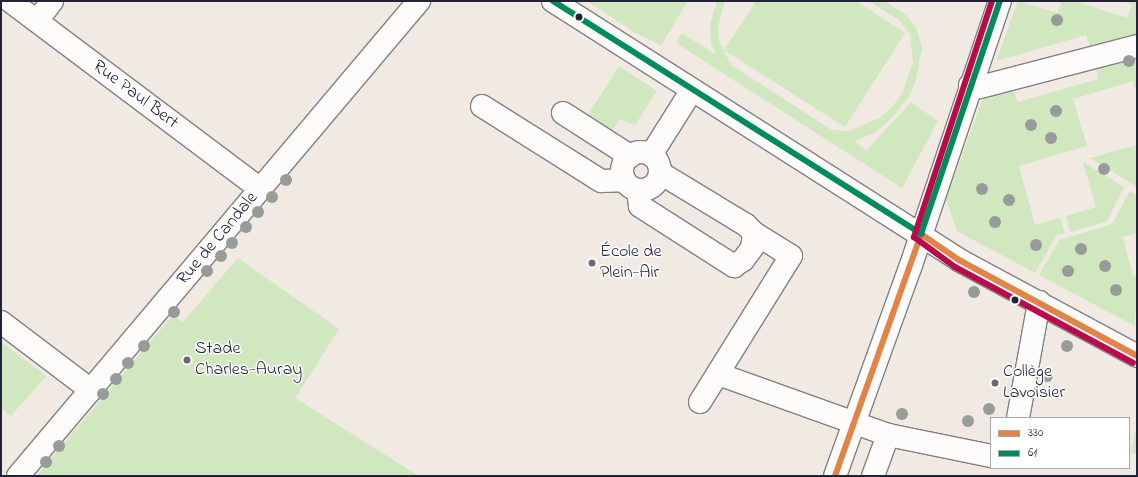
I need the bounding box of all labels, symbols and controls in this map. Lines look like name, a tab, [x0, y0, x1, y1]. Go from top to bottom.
unlabelled marker	[574, 12, 584, 22]
street label: Rue Paul Bert	[88, 56, 182, 134]
street label: Rue de Candale	[173, 188, 263, 290]
place label: École de Plein-Air	[600, 242, 661, 284]
marker: École de Plein-Air	[587, 258, 597, 268]
unlabelled marker	[1010, 295, 1020, 305]
place label: Stade Charles-Auray	[195, 339, 302, 382]
marker: Stade Charles-Auray	[182, 355, 192, 365]
place label: Collège Lavoisier	[1003, 362, 1065, 404]
marker: Collège Lavoisier	[990, 378, 1000, 388]
legend	[990, 417, 1130, 469]
text: 330	[1028, 424, 1043, 442]
text: 61	[1028, 444, 1037, 462]

